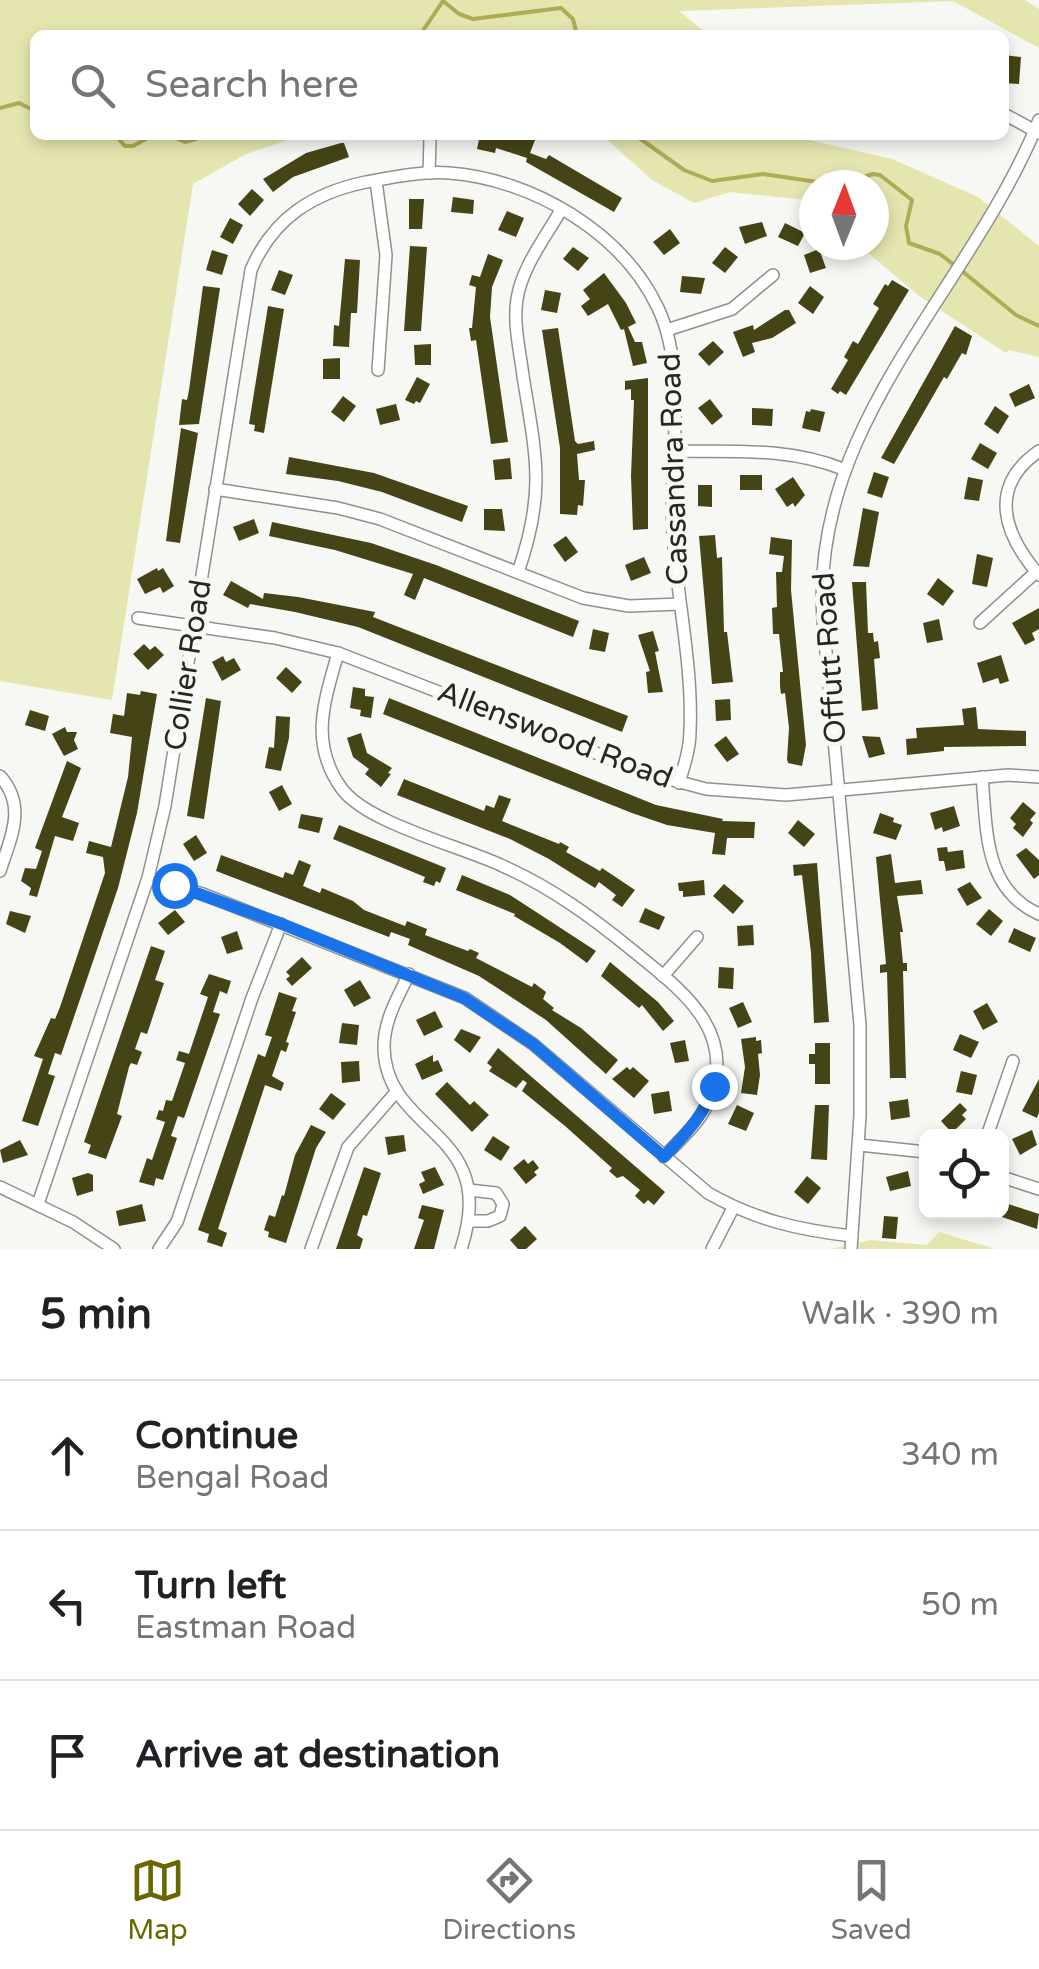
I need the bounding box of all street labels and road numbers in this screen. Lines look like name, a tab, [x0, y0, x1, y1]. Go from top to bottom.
street label: Cassandra Road	[651, 352, 697, 586]
street label: Offutt Road	[806, 571, 854, 745]
street label: Collier Road	[156, 577, 220, 753]
street label: Allenswood Road	[432, 673, 678, 797]

